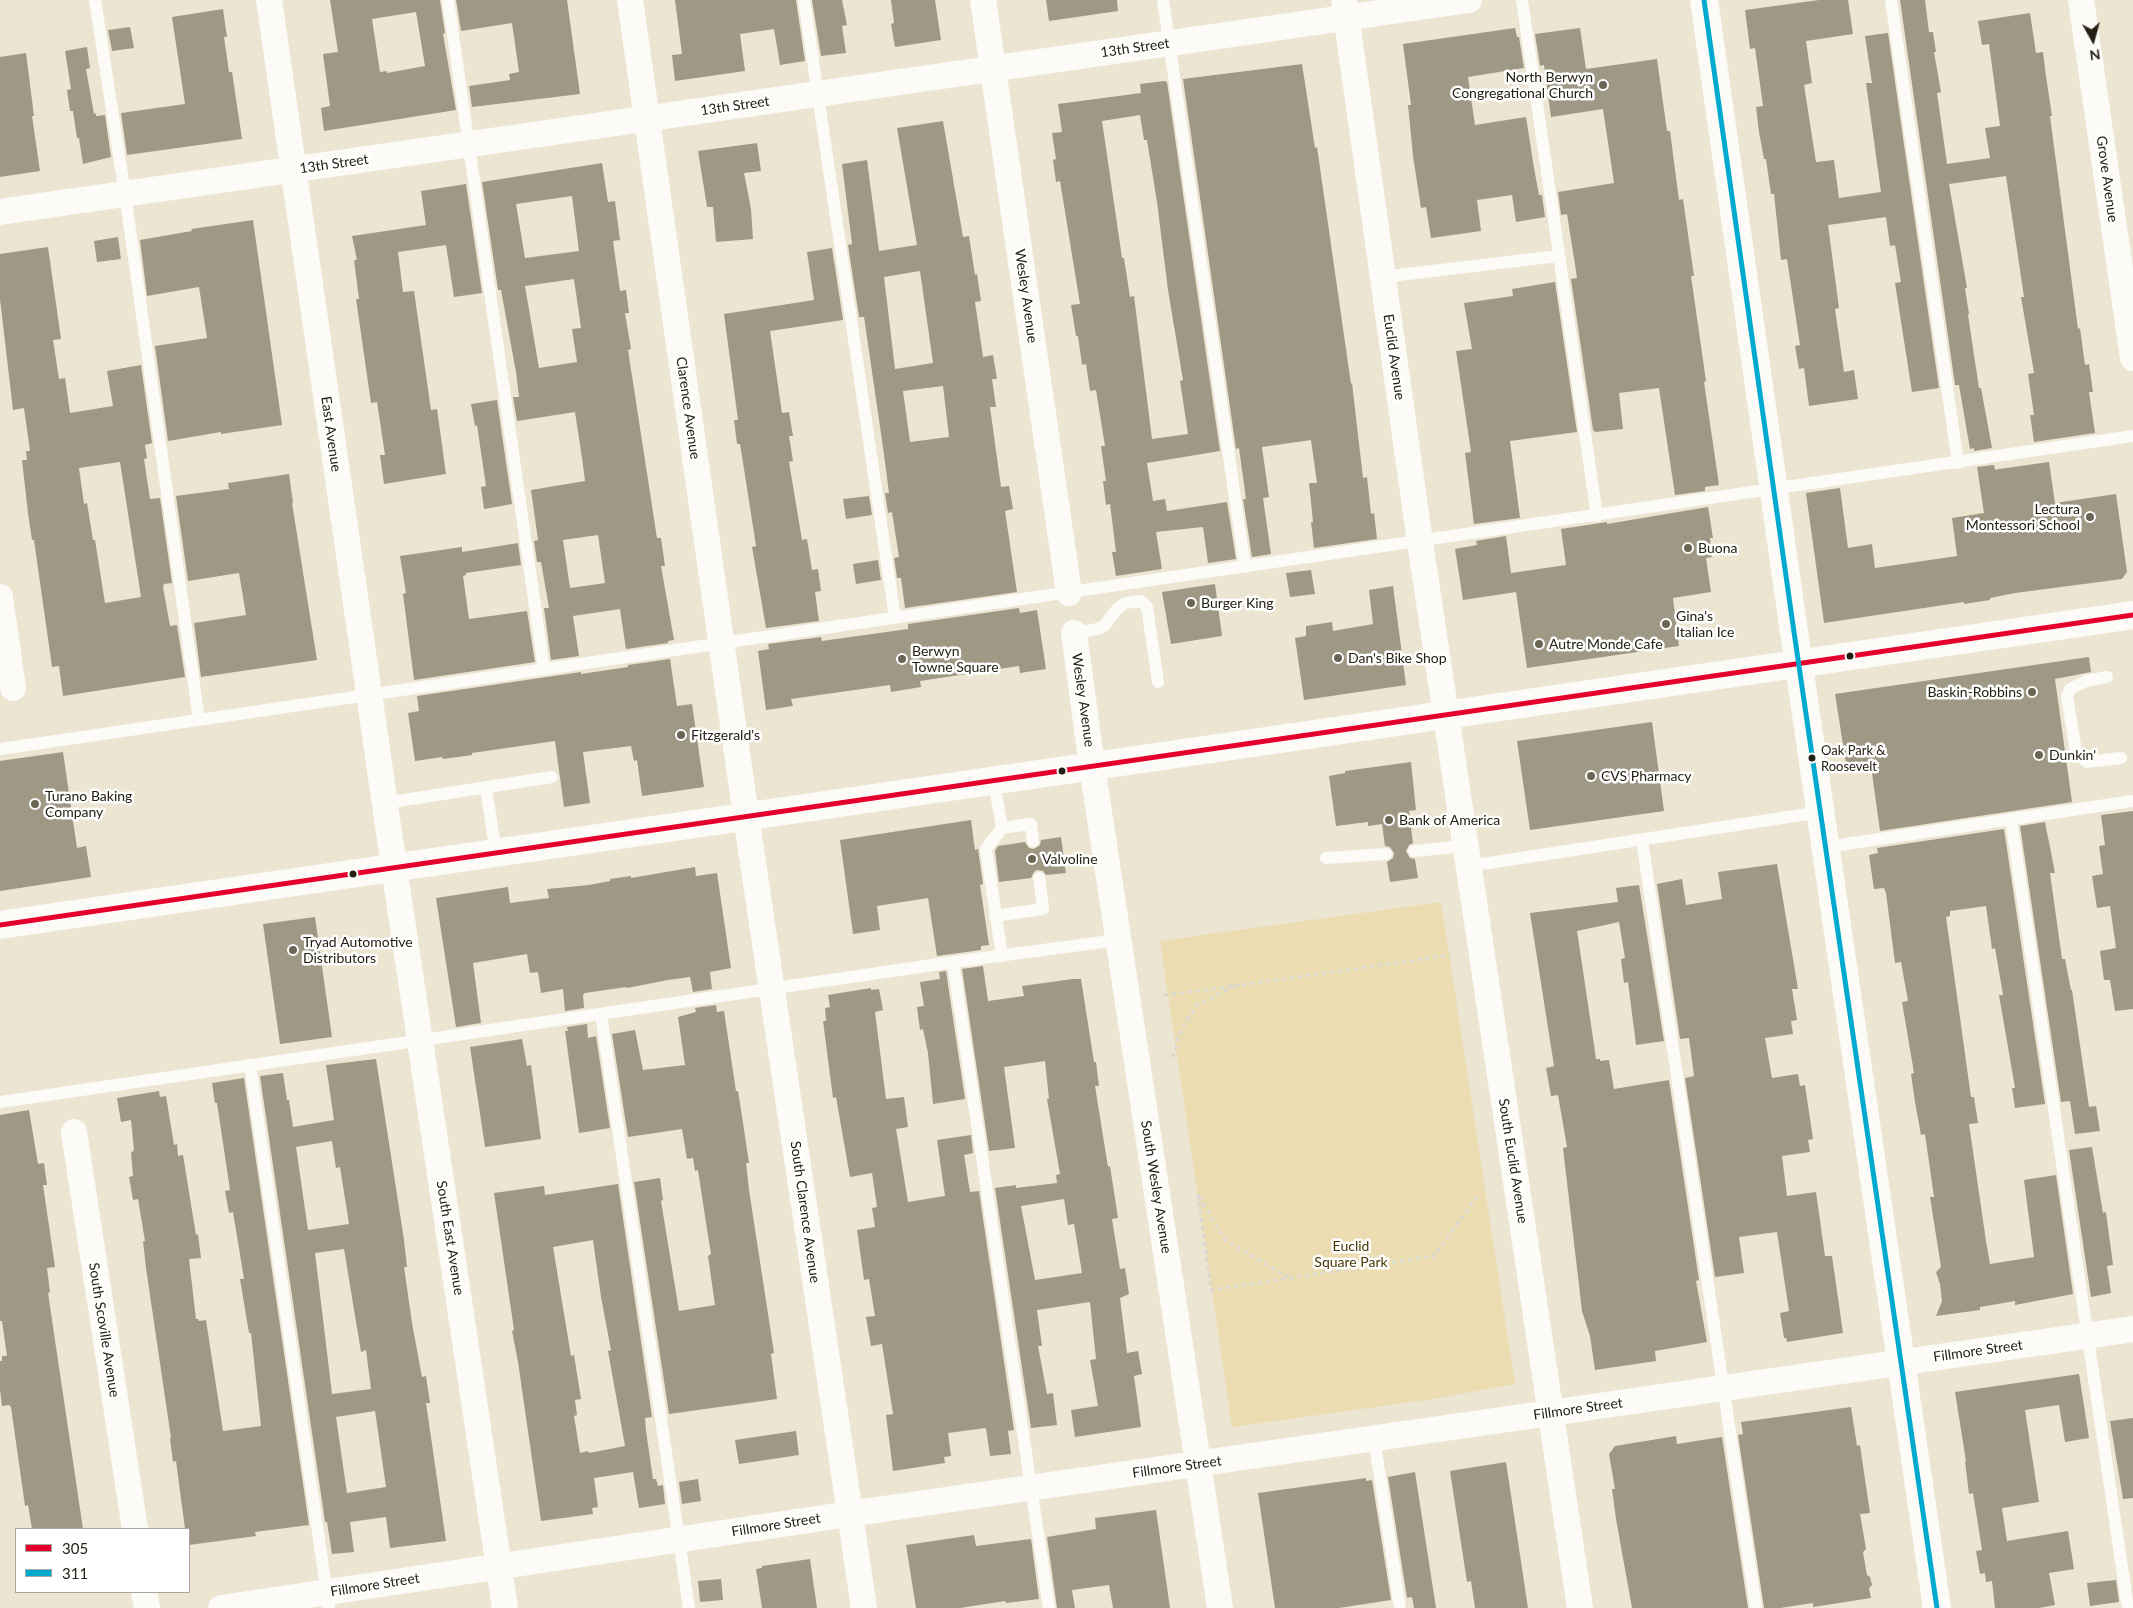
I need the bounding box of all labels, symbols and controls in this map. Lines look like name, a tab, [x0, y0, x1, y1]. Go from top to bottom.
north arrow	[2068, 15, 2118, 65]
street label: 13th Street	[1099, 35, 1171, 61]
text: N	[2089, 46, 2101, 64]
place label: North Berwyn Congregational Church	[1452, 69, 1593, 102]
marker: North Berwyn Congregational Church	[1597, 79, 1609, 91]
street label: 13th Street	[699, 93, 771, 119]
street label: Grove Avenue	[2093, 135, 2121, 223]
street label: 13th Street	[298, 151, 370, 177]
street label: Wesley Avenue	[1011, 248, 1041, 344]
street label: Euclid Avenue	[1380, 313, 1408, 401]
street label: Clarence Avenue	[672, 356, 704, 460]
street label: East Avenue	[317, 395, 345, 473]
place label: Lectura Montessori School	[1966, 501, 2080, 534]
marker: Lectura Montessori School	[2084, 511, 2096, 523]
place label: Buona	[1698, 540, 1737, 556]
marker: Buona	[1682, 542, 1694, 554]
place label: Burger King	[1201, 595, 1274, 611]
marker: Burger King	[1185, 597, 1197, 609]
place label: Gina's Italian Ice	[1676, 608, 1734, 640]
marker: Gina's Italian Ice	[1660, 618, 1672, 630]
place label: Autre Monde Cafe	[1549, 636, 1663, 652]
marker: Autre Monde Cafe	[1533, 638, 1545, 650]
place label: Berwyn Towne Square	[912, 643, 999, 676]
place label: Dan's Bike Shop	[1348, 650, 1447, 666]
unlabelled marker	[1845, 651, 1855, 661]
street label: Wesley Avenue	[1068, 652, 1098, 748]
marker: Dan's Bike Shop	[1332, 652, 1344, 664]
marker: Berwyn Towne Square	[896, 653, 908, 665]
place label: Baskin-Robbins	[1927, 684, 2022, 700]
marker: Baskin-Robbins	[2026, 686, 2038, 698]
place label: Fitzgerald's	[691, 727, 760, 743]
marker: Fitzgerald's	[675, 729, 687, 741]
place label: Oak Park & Roosevelt	[1821, 743, 1886, 774]
place label: Dunkin'	[2049, 747, 2096, 763]
marker: Dunkin'	[2033, 749, 2045, 761]
marker: Oak Park & Roosevelt	[1807, 753, 1817, 763]
unlabelled marker	[1057, 766, 1067, 776]
place label: CVS Pharmacy	[1601, 768, 1691, 784]
marker: CVS Pharmacy	[1585, 770, 1597, 782]
place label: Turano Baking Company	[45, 788, 132, 820]
marker: Turano Baking Company	[29, 798, 41, 810]
place label: Bank of America	[1399, 812, 1500, 828]
marker: Bank of America	[1383, 814, 1395, 826]
place label: Valvoline	[1042, 851, 1098, 867]
marker: Valvoline	[1026, 853, 1038, 865]
unlabelled marker	[348, 869, 358, 879]
place label: Tryad Automotive Distributors	[303, 934, 413, 966]
marker: Tryad Automotive Distributors	[287, 944, 299, 956]
street label: South Euclid Avenue	[1495, 1097, 1531, 1225]
street label: South Wesley Avenue	[1137, 1119, 1175, 1255]
street label: South Clarence Avenue	[787, 1140, 823, 1284]
street label: South East Avenue	[433, 1180, 467, 1296]
park label: Euclid Square Park	[1314, 1238, 1388, 1270]
street label: South Scoville Avenue	[85, 1261, 123, 1399]
street label: Fillmore Street	[1932, 1336, 2024, 1366]
street label: Fillmore Street	[1532, 1394, 1624, 1424]
street label: Fillmore Street	[1131, 1452, 1223, 1482]
street label: Fillmore Street	[730, 1510, 822, 1540]
legend	[15, 1528, 190, 1593]
text: 305	[62, 1539, 88, 1557]
text: 311	[62, 1564, 88, 1582]
street label: Fillmore Street	[329, 1570, 421, 1600]

